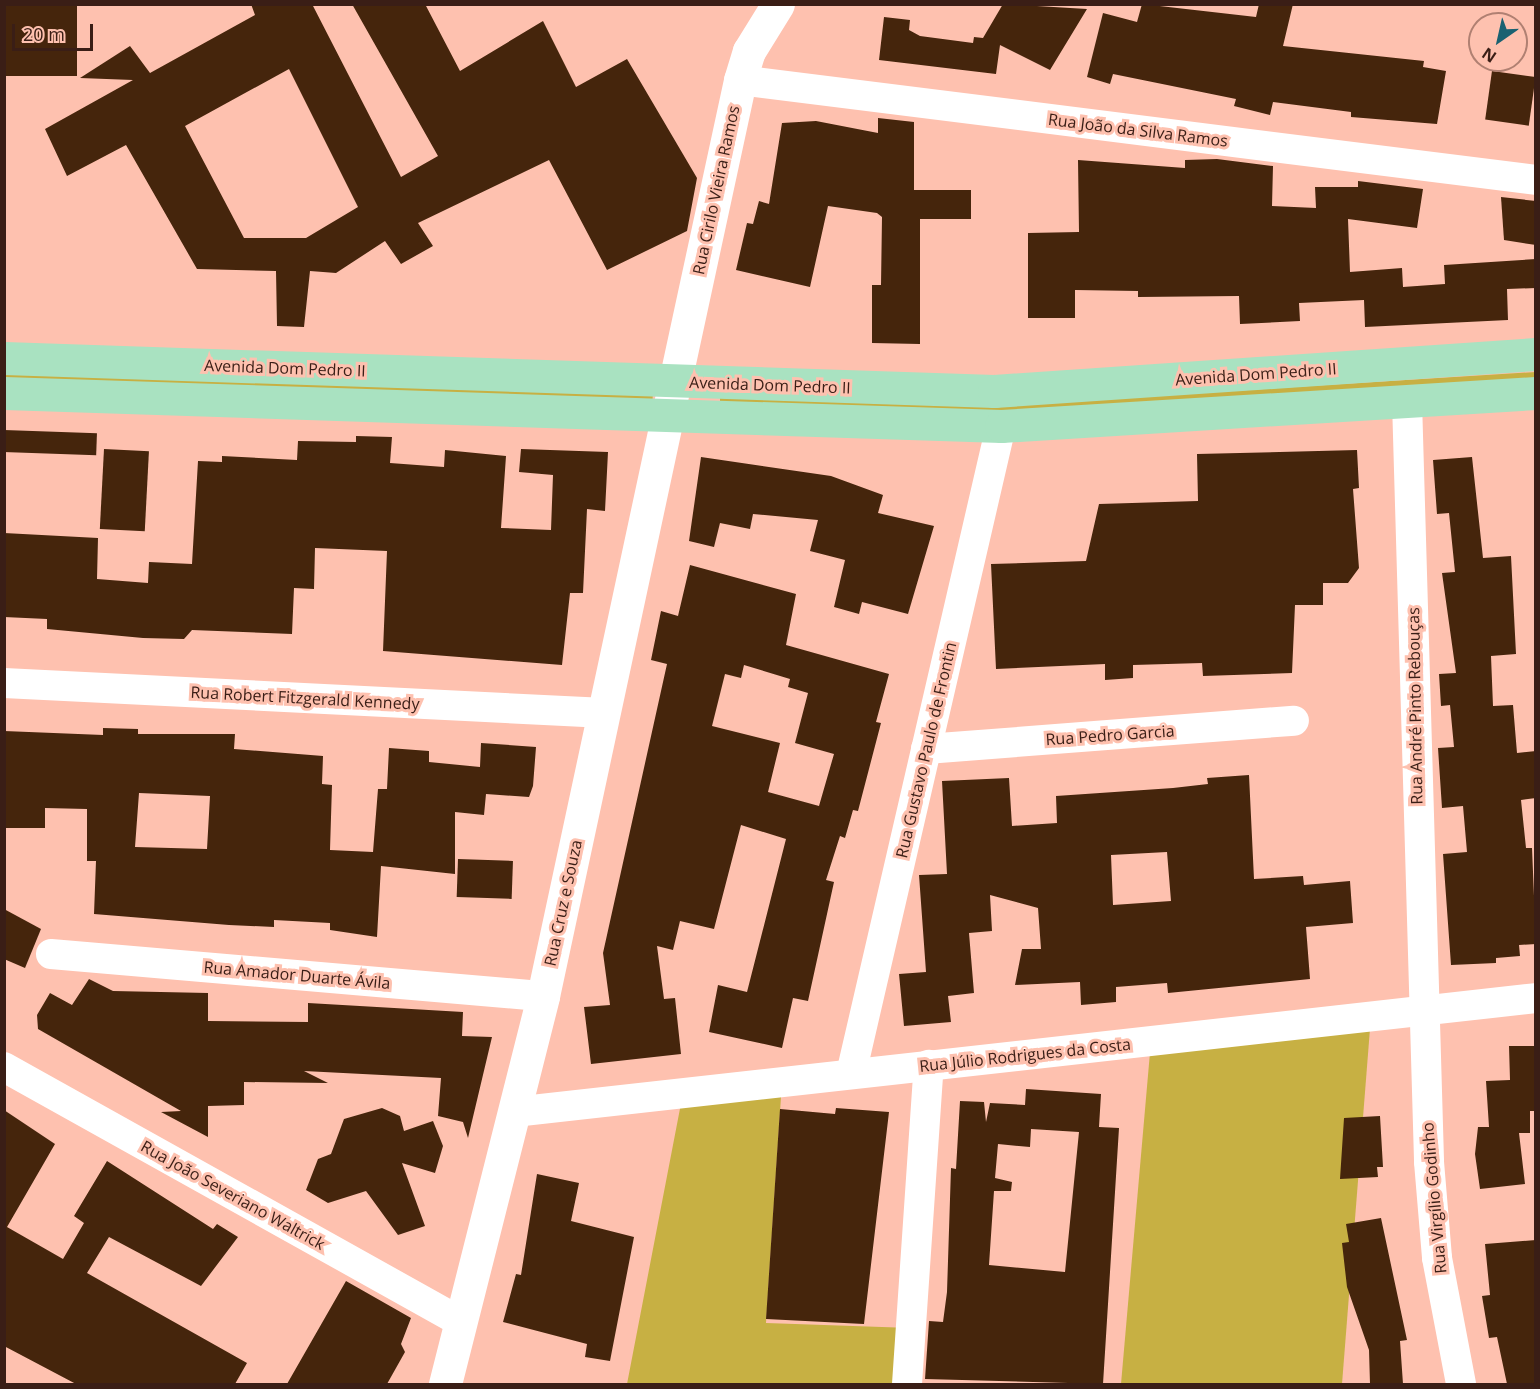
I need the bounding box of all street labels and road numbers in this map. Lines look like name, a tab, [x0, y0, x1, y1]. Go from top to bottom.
street label: Rua Cirilo Vieira Ramos	[689, 104, 743, 276]
street label: Rua João da Silva Ramos	[1047, 109, 1229, 151]
street label: Avenida Dom Pedro II	[204, 356, 366, 380]
street label: Avenida Dom Pedro II	[1175, 359, 1337, 389]
street label: Avenida Dom Pedro II	[689, 373, 851, 397]
street label: Rua André Pinto Rebouças	[1404, 607, 1426, 805]
street label: Rua Gustavo Paulo de Frontin	[892, 640, 960, 860]
street label: Rua Robert Fitzgerald Kennedy	[190, 682, 420, 714]
street label: Rua Pedro Garcia	[1045, 721, 1175, 749]
street label: Rua Cruz e Souza	[540, 838, 586, 968]
street label: Rua Amador Duarte Ávila	[203, 957, 391, 993]
street label: Rua Júlio Rodrigues da Costa	[918, 1034, 1132, 1076]
street label: Rua Virgílio Godinho	[1418, 1122, 1450, 1274]
street label: Rua João Severiano Waltrick	[138, 1136, 328, 1254]

